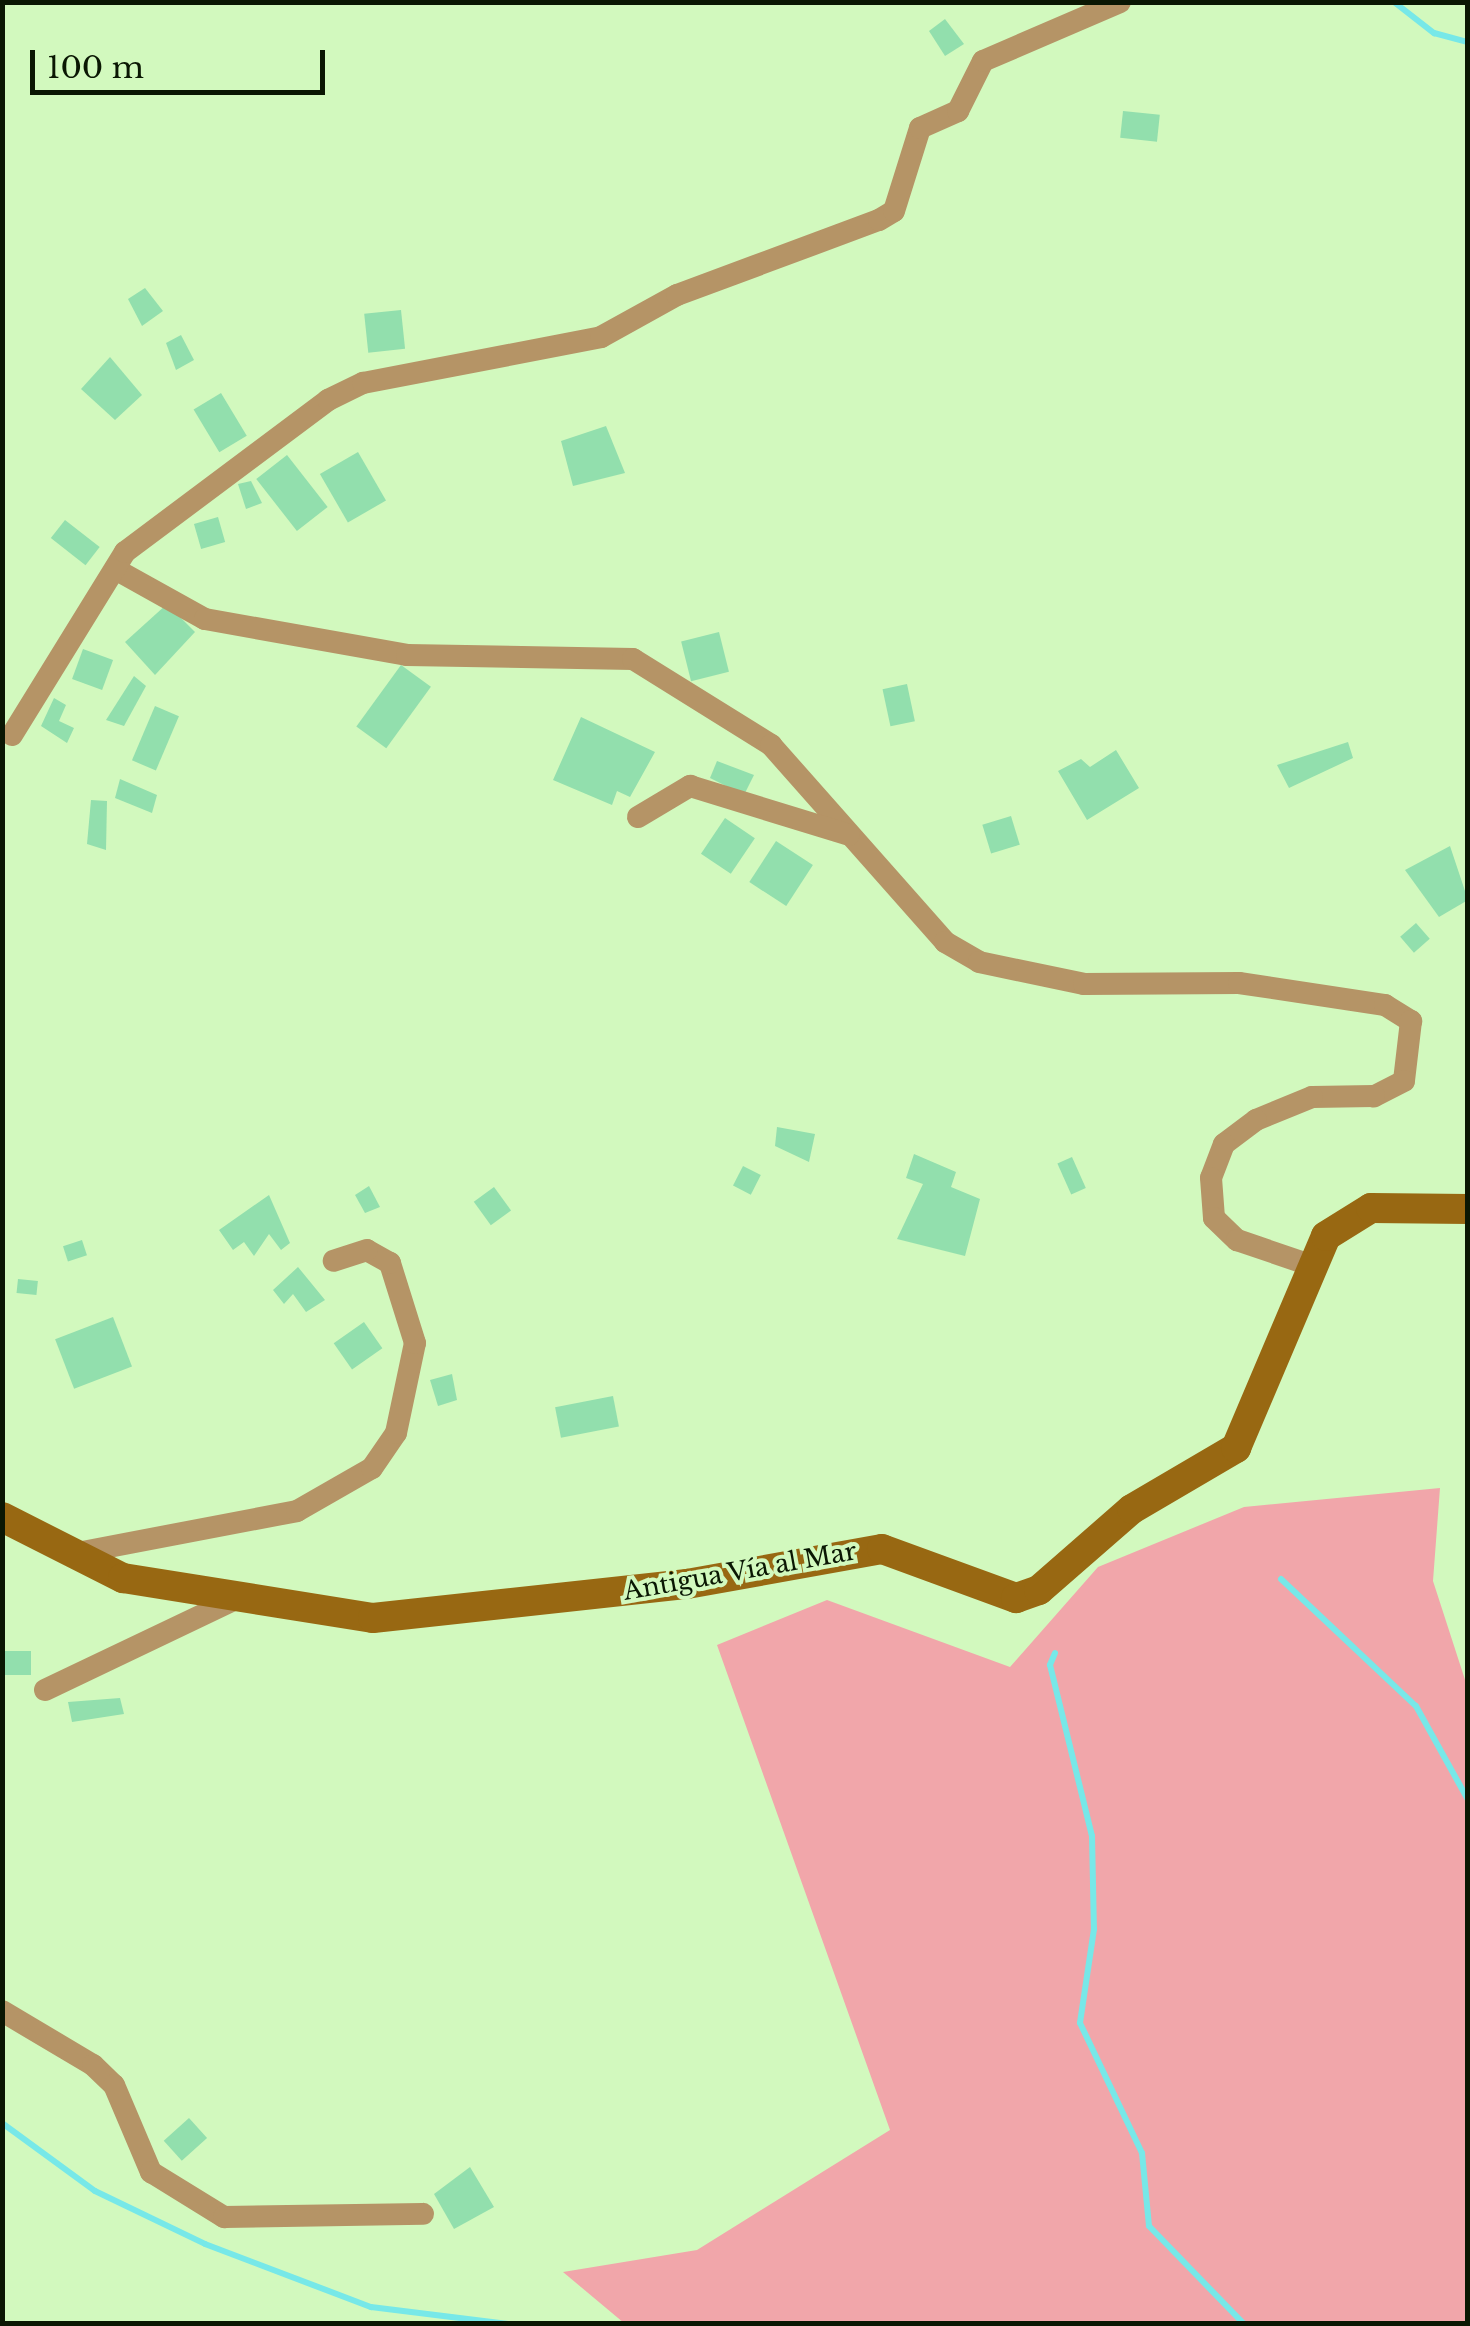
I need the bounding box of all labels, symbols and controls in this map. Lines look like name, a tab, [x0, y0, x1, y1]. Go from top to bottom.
scale bar	[35, 30, 330, 92]
text: 100 m	[47, 49, 144, 86]
street label: Antigua Vía al Mar	[620, 1537, 860, 1607]

